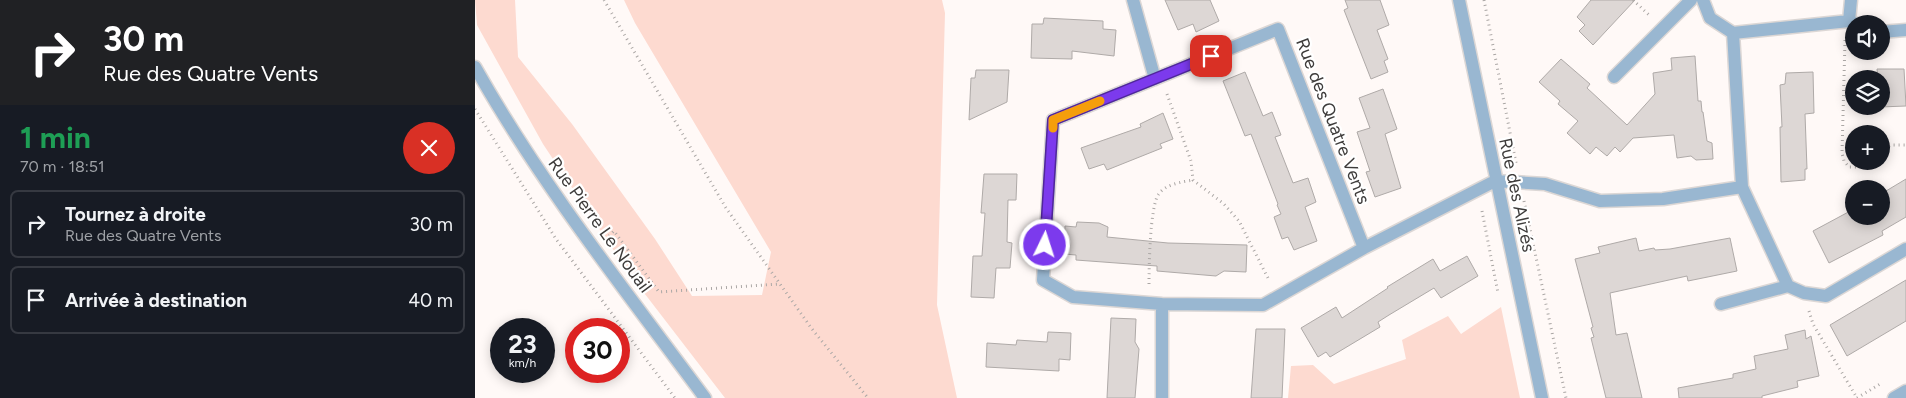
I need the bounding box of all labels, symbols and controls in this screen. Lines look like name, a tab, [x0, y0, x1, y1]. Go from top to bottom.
map controls	[1845, 15, 1890, 225]
button: sound	[1845, 15, 1890, 60]
text: 30 m	[103, 18, 184, 60]
icon: right	[20, 20, 85, 85]
pin	[1190, 35, 1232, 77]
street label: Rue des Quatre Vents	[1291, 35, 1375, 207]
icon: arrive	[1197, 42, 1225, 70]
text: Rue des Quatre Vents	[103, 60, 318, 87]
button: layers	[1845, 70, 1890, 115]
text: 1 min	[20, 119, 91, 156]
button: close	[403, 122, 455, 174]
button: +	[1845, 125, 1890, 170]
street label: Rue des Alizés	[1494, 136, 1540, 254]
street label: Rue Pierre Le Nouail	[544, 153, 656, 297]
text: 70 m · 18:51	[20, 157, 105, 176]
button: −	[1845, 180, 1890, 225]
text: Tournez à droite	[65, 203, 206, 226]
icon: right	[22, 210, 50, 238]
text: 30 m	[410, 213, 453, 236]
position arrow	[1018, 218, 1070, 270]
text: Rue des Quatre Vents	[65, 226, 221, 245]
icon: arrive	[22, 286, 50, 314]
text: Arrivée à destination	[65, 289, 247, 312]
text: 40 m	[408, 289, 453, 312]
speed limit sign: 30	[565, 318, 630, 383]
text: 23	[508, 329, 537, 359]
text: km/h	[509, 356, 536, 370]

